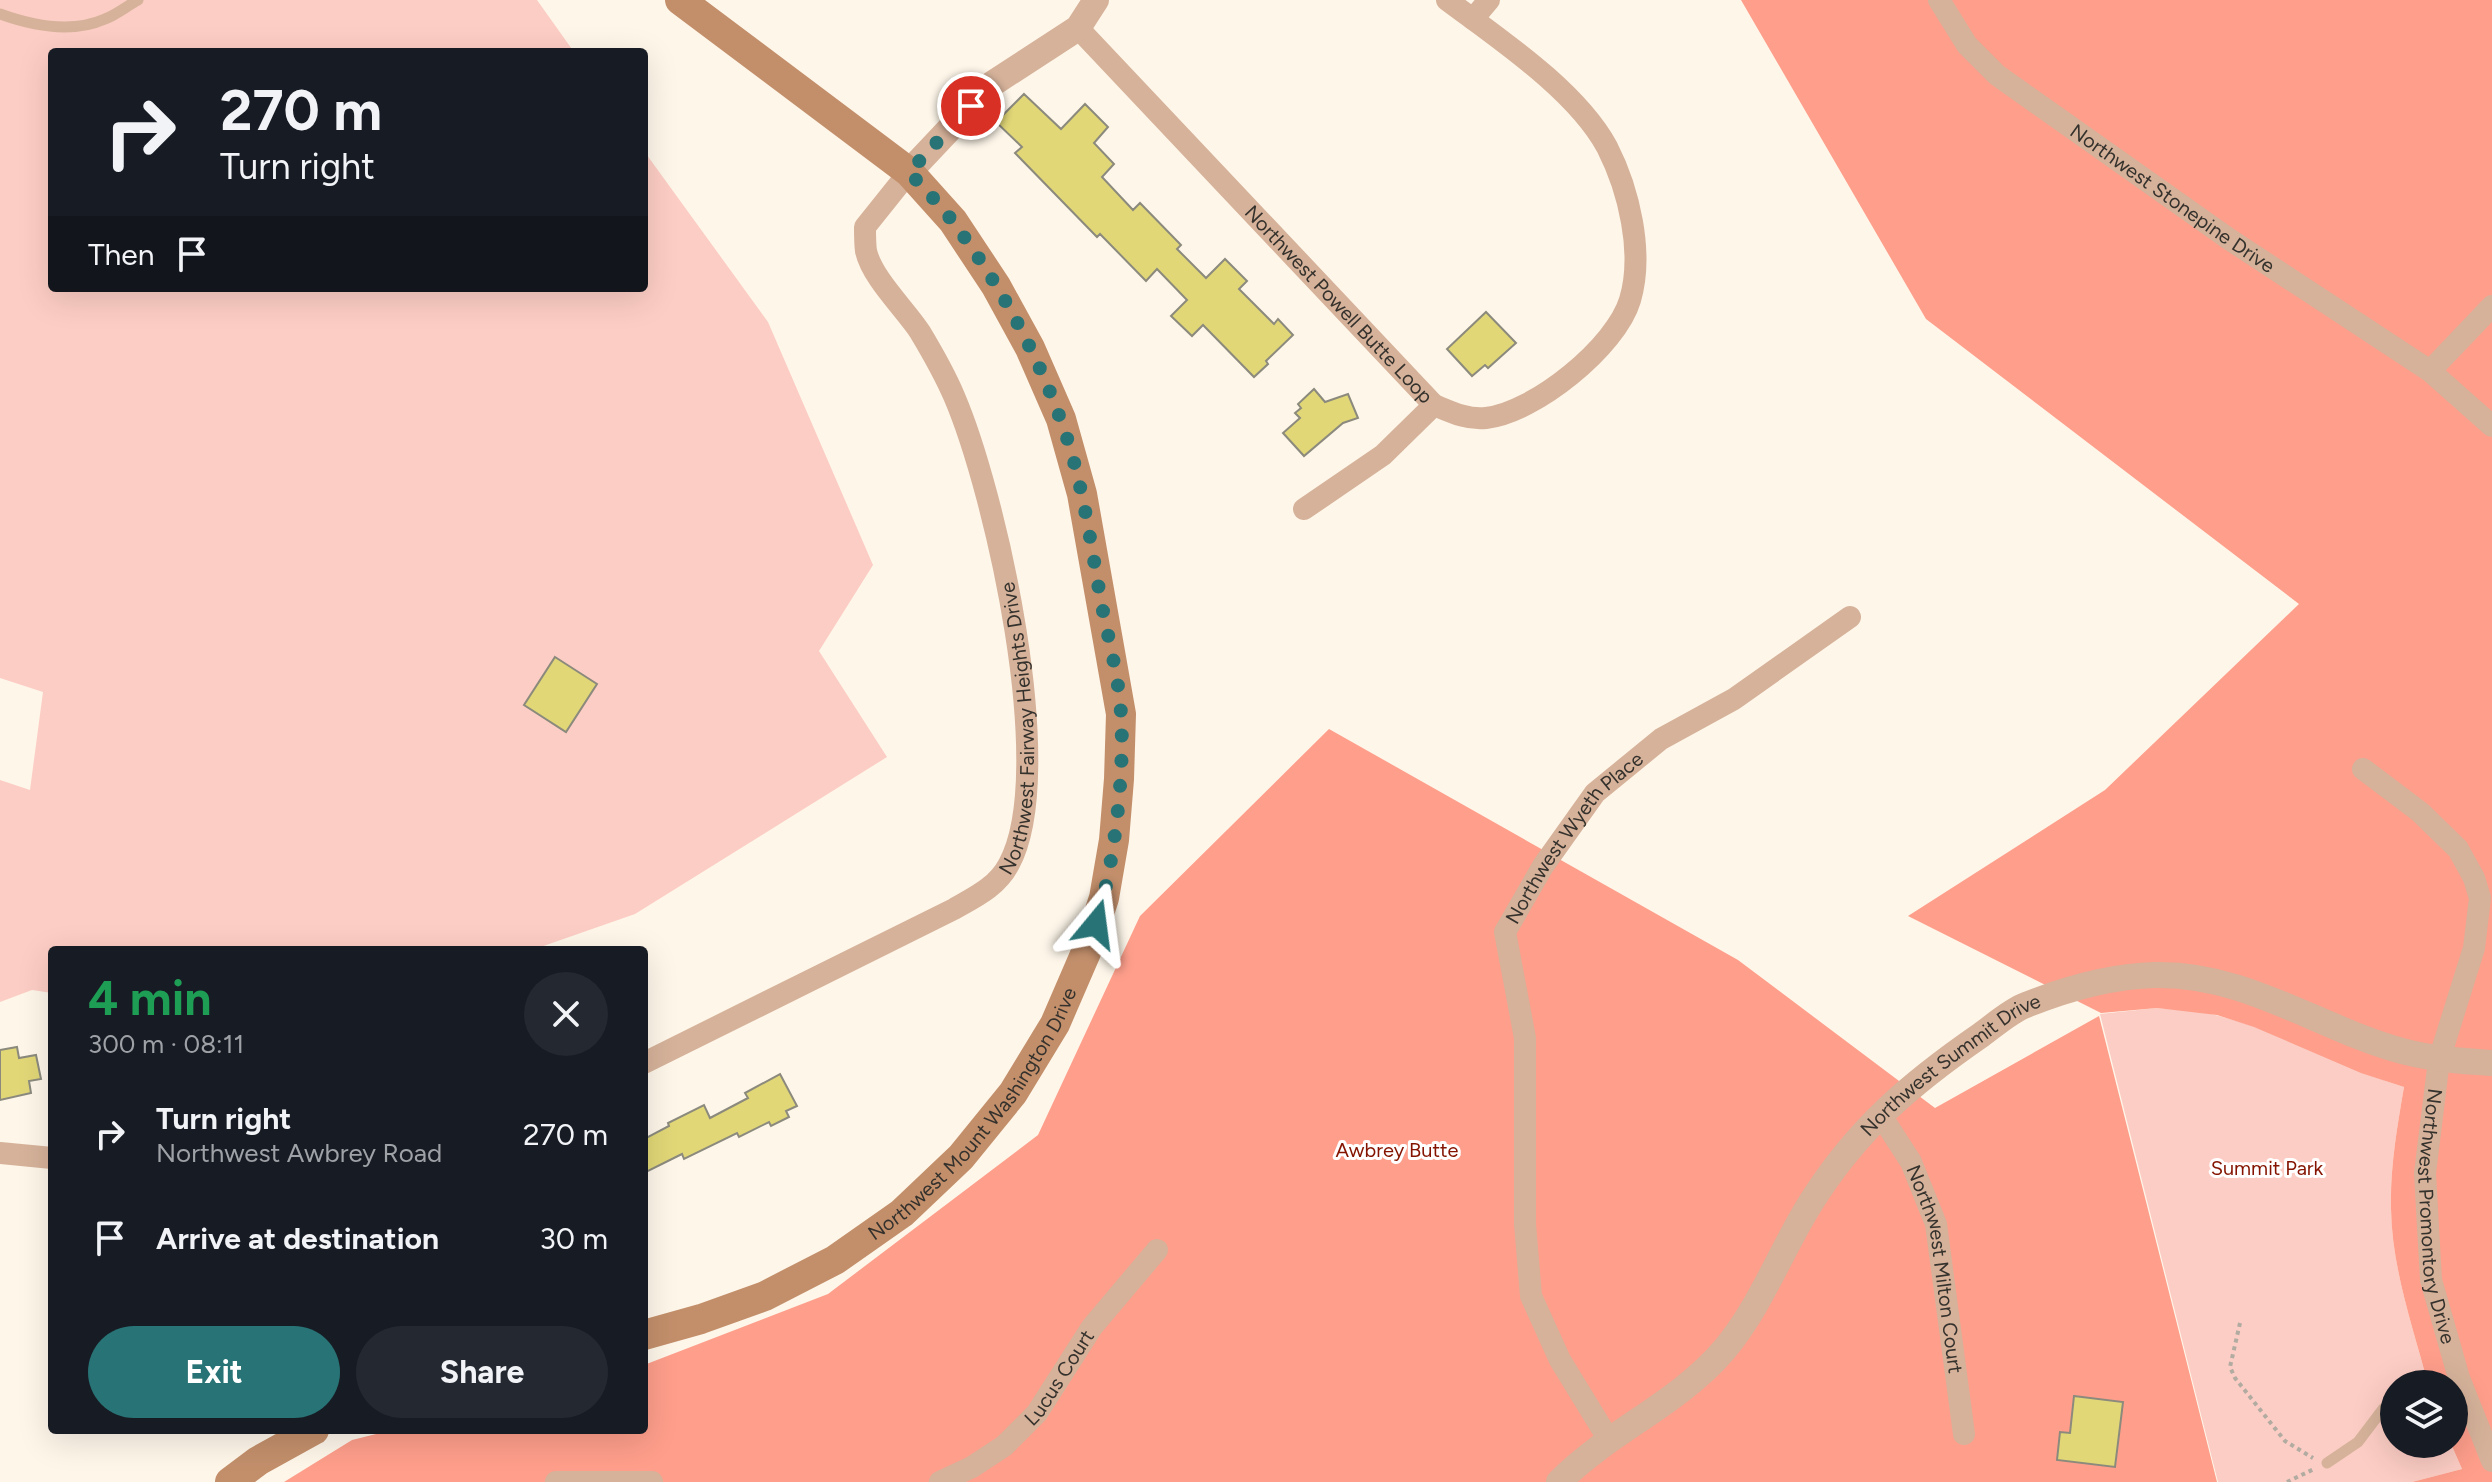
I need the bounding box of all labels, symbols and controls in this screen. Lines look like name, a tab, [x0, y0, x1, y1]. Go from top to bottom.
pin	[937, 72, 1005, 140]
text: 270 m	[220, 77, 382, 144]
icon: right	[88, 80, 192, 184]
icon: arrive	[949, 84, 993, 128]
street label: Northwest Stonepine Drive	[2066, 119, 2279, 278]
text: Turn right	[220, 145, 375, 188]
street label: Northwest Powell Butte Loop	[1240, 200, 1438, 408]
icon: arrive	[170, 232, 214, 276]
text: Then	[88, 236, 154, 273]
street label: Northwest Fairway Heights Drive	[994, 580, 1039, 879]
street label: Northwest Wyeth Place	[1500, 747, 1648, 928]
position arrow	[1054, 882, 1138, 966]
text: 4 min	[88, 969, 212, 1027]
button: close	[524, 972, 608, 1056]
street label: Northwest Mount Washington Drive	[863, 984, 1081, 1245]
street label: Northwest Summit Drive	[1855, 989, 2044, 1141]
text: 300 m · 08:11	[88, 1028, 244, 1060]
street label: Northwest Promontory Drive	[2413, 1087, 2461, 1347]
text: Turn right	[156, 1100, 291, 1137]
icon: right	[88, 1112, 132, 1156]
text: 270 m	[523, 1116, 608, 1153]
text: Northwest Awbrey Road	[156, 1137, 442, 1169]
park label: Awbrey Butte	[1336, 1138, 1459, 1162]
park label: Summit Park	[2211, 1156, 2324, 1180]
street label: Northwest Milton Court	[1901, 1161, 1968, 1375]
icon: arrive	[88, 1216, 132, 1260]
text: Arrive at destination	[156, 1220, 439, 1257]
text: 30 m	[540, 1220, 608, 1257]
street label: Lucus Court	[1019, 1325, 1099, 1431]
button: Exit	[88, 1326, 340, 1418]
button: Share	[356, 1326, 608, 1418]
map controls	[2380, 1370, 2468, 1458]
button: layers	[2380, 1370, 2468, 1458]

